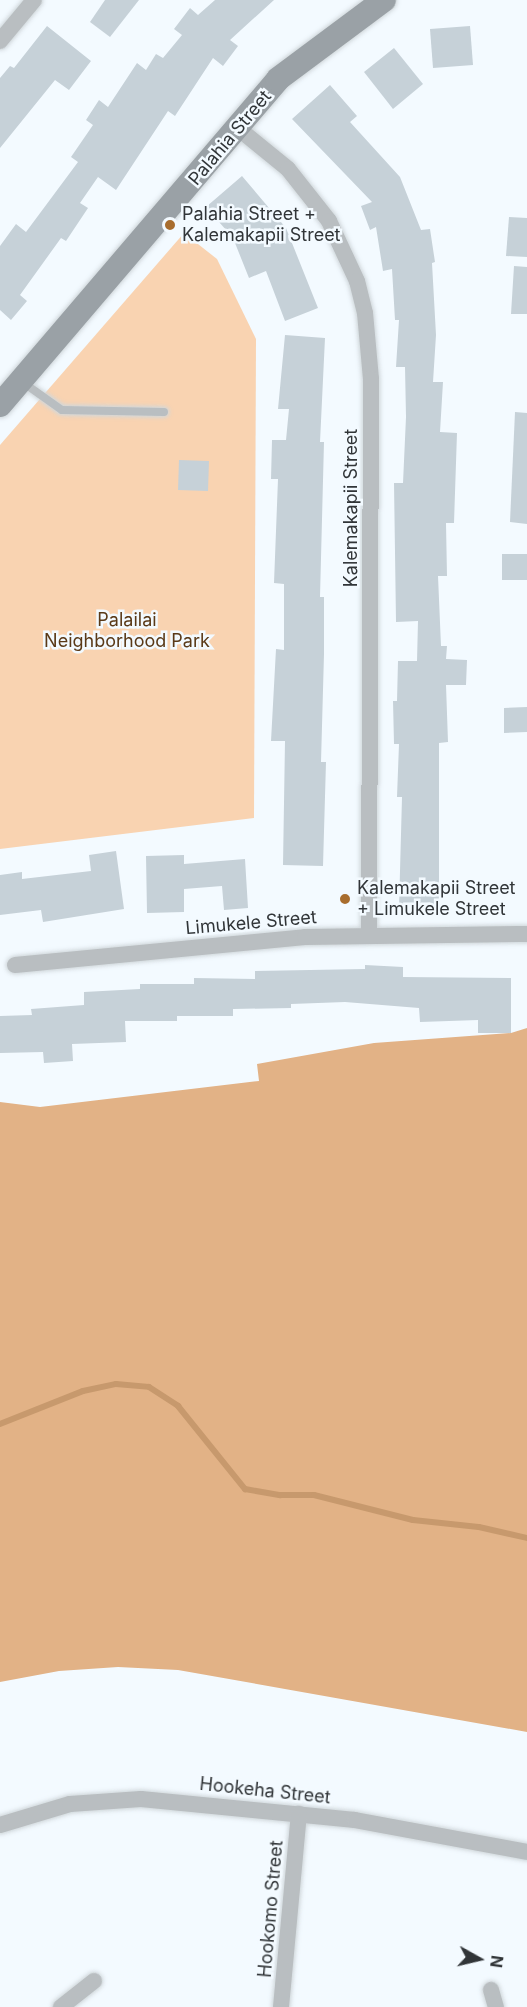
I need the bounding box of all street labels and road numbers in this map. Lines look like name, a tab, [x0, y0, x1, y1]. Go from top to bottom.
street label: Palahia Street	[184, 86, 276, 190]
street label: Kalemakapii Street	[340, 429, 362, 587]
street label: Limukele Street	[184, 907, 318, 939]
street label: Hookeha Street	[198, 1773, 332, 1809]
street label: Hookomo Street	[254, 1839, 288, 1979]

